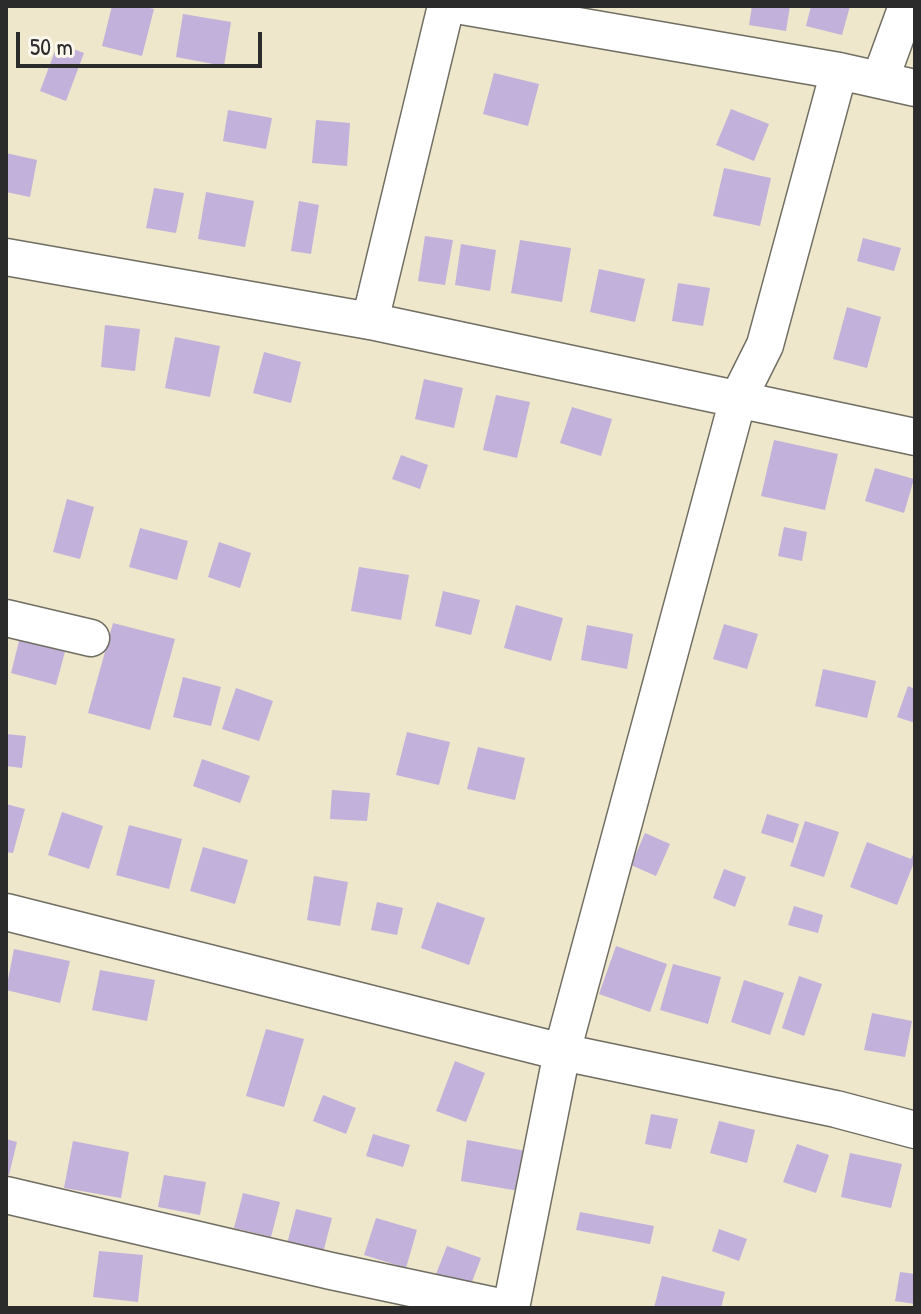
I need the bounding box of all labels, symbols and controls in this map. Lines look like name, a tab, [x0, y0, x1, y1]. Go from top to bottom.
scale bar	[20, 16, 266, 66]
text: 50 m	[30, 30, 73, 62]

